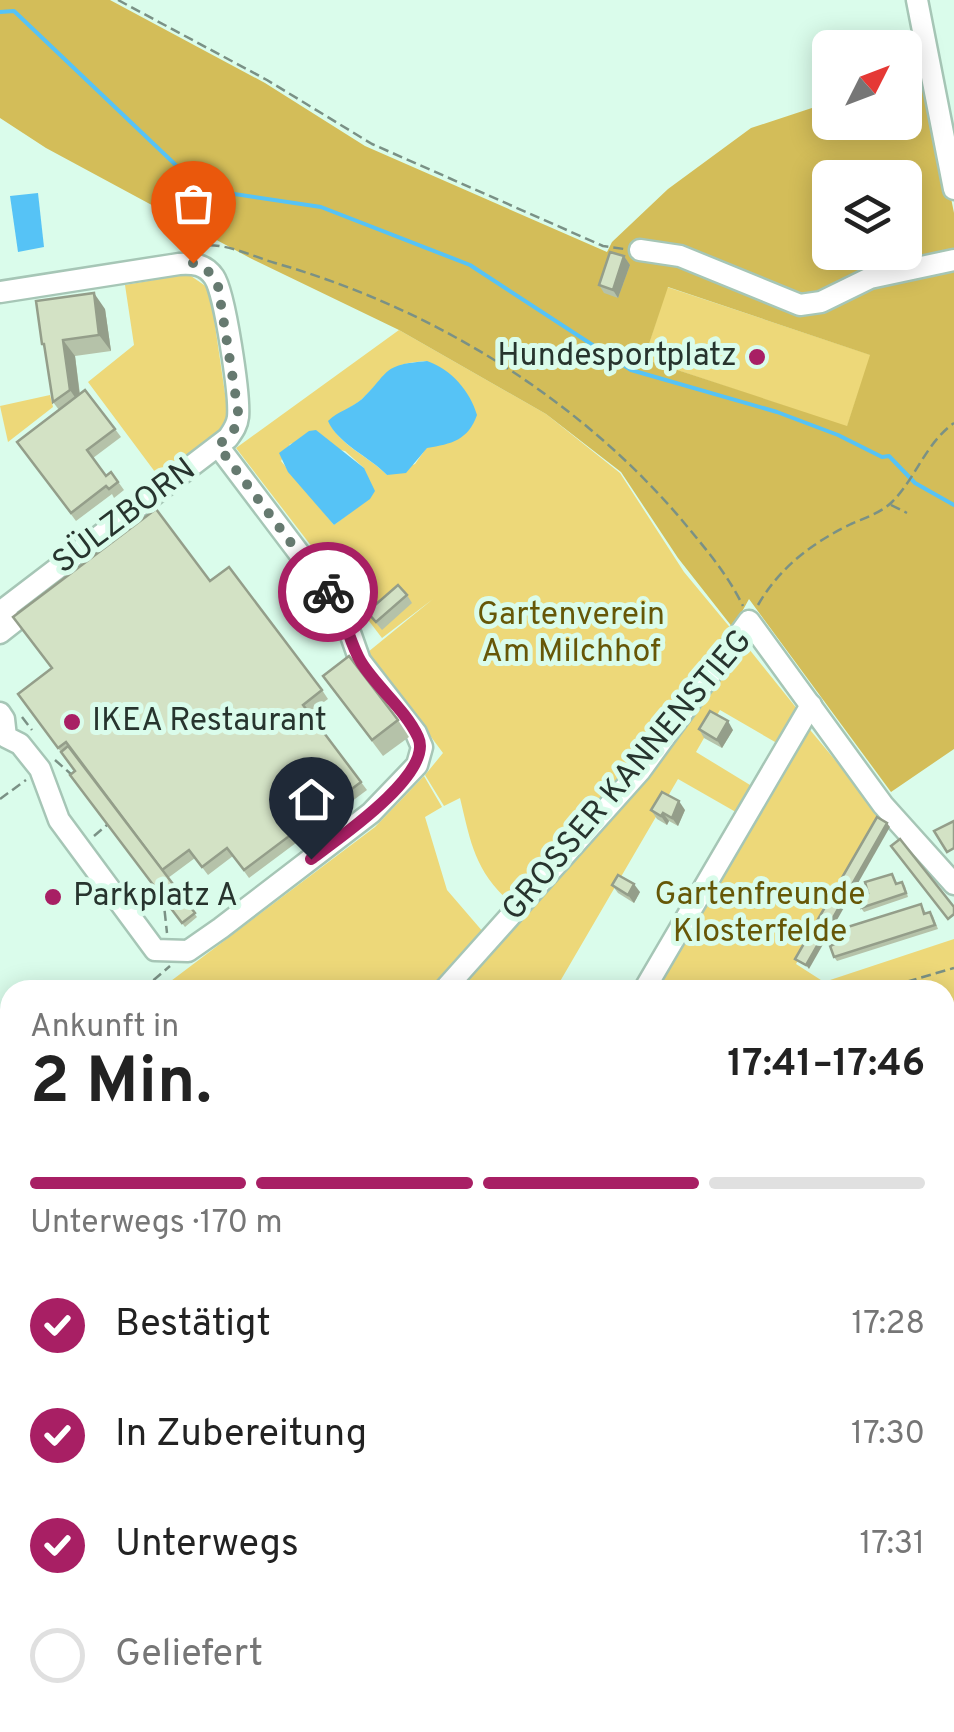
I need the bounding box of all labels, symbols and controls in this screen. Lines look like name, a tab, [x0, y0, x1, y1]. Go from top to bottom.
north arrow	[812, 30, 922, 140]
map controls	[812, 30, 922, 270]
button: layers	[812, 160, 922, 270]
pin	[151, 161, 236, 264]
icon: bag	[166, 176, 221, 231]
place label: Hundesportplatz	[497, 337, 737, 377]
marker: Hundesportplatz	[746, 346, 768, 368]
street label: SÜLZBORN	[45, 449, 204, 584]
courier	[278, 542, 378, 642]
icon: bike	[301, 565, 356, 620]
park label: Gartenverein Am Milchhof	[477, 596, 665, 673]
street label: GROSSER KANNENSTIEG	[495, 622, 761, 930]
place label: IKEA Restaurant	[92, 702, 327, 742]
marker: IKEA Restaurant	[61, 711, 83, 733]
pin	[269, 757, 354, 860]
icon: home	[284, 772, 339, 827]
park label: Gartenfreunde Klosterfelde	[655, 876, 865, 953]
place label: Parkplatz A	[73, 877, 238, 917]
marker: Parkplatz A	[42, 886, 64, 908]
text: Ankunft in	[30, 1008, 179, 1048]
text: 17:41–17:46	[727, 1041, 925, 1090]
text: 2 Min.	[30, 1044, 212, 1126]
text: Unterwegs · 170 m	[30, 1204, 283, 1244]
icon: check	[30, 1298, 85, 1353]
text: Bestätigt	[115, 1301, 271, 1350]
text: 17:28	[851, 1305, 925, 1345]
icon: check	[30, 1408, 85, 1463]
text: In Zubereitung	[115, 1411, 367, 1460]
text: 17:30	[851, 1415, 925, 1455]
icon: check	[30, 1518, 85, 1573]
text: Unterwegs	[115, 1521, 299, 1570]
text: 17:31	[859, 1525, 925, 1565]
text: Geliefert	[115, 1631, 263, 1680]

